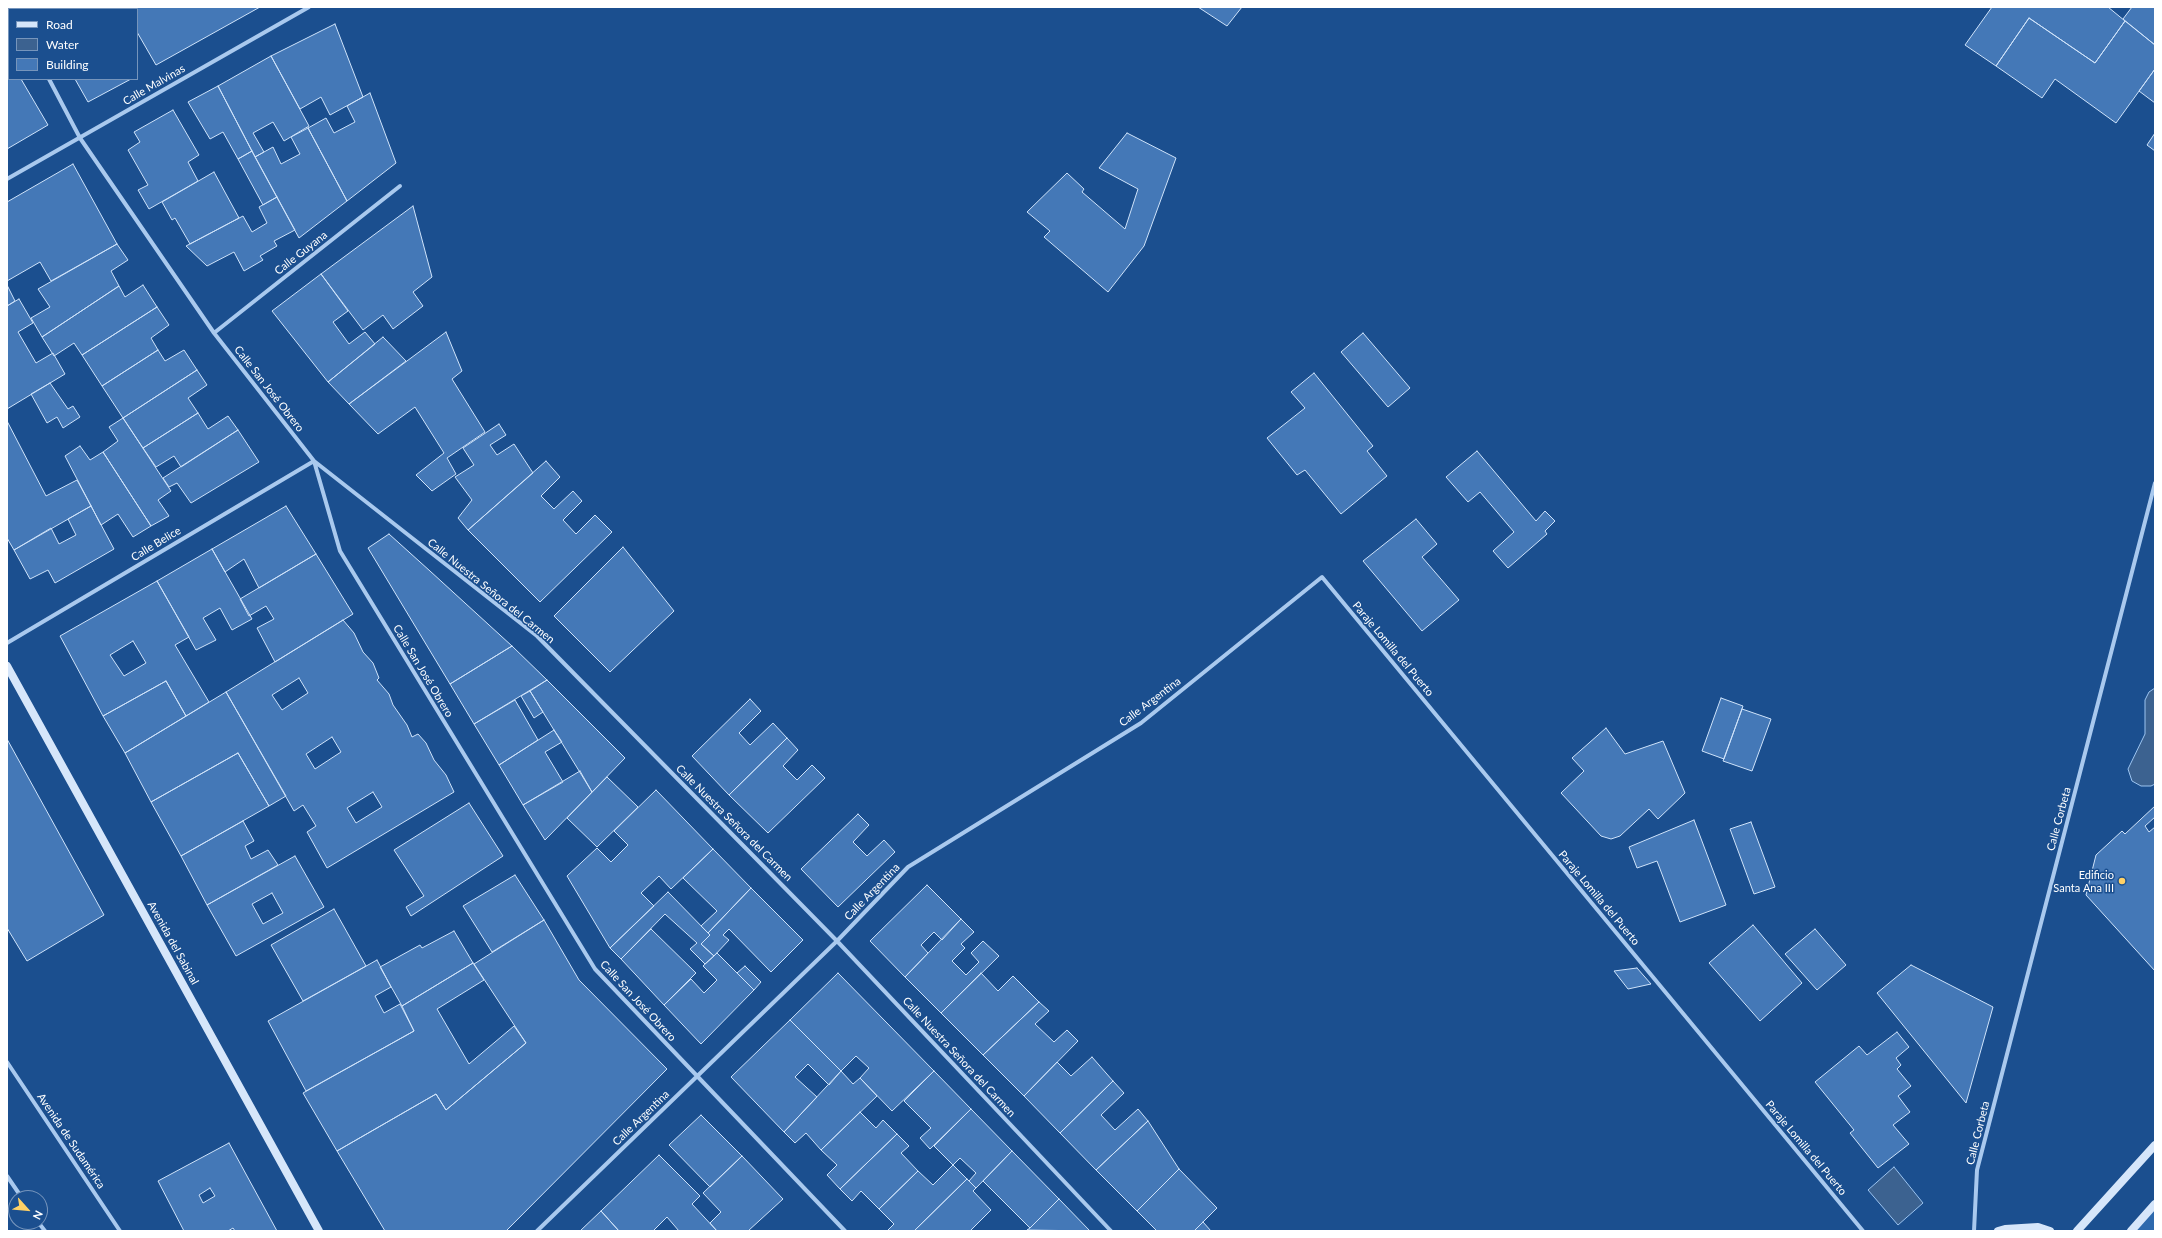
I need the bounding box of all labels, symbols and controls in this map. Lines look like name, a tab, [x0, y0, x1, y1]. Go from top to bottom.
legend	[8, 8, 138, 80]
text: Road	[46, 17, 73, 32]
text: Water	[46, 37, 79, 52]
text: Building	[46, 57, 89, 72]
street label: Calle Malvinas	[121, 62, 187, 108]
street label: Calle Guyana	[272, 228, 330, 278]
street label: Calle San José Obrero	[231, 343, 307, 435]
street label: Calle Belice	[129, 524, 183, 564]
street label: Calle Nuestra Señora del Carmen	[425, 536, 557, 646]
street label: Paraje Lomilla del Puerto	[1350, 599, 1436, 699]
street label: Calle San José Obrero	[390, 622, 456, 720]
street label: Calle Argentina	[1117, 675, 1183, 729]
street label: Calle Nuestra Señora del Carmen	[673, 762, 795, 884]
street label: Calle Corbeta	[2044, 786, 2074, 852]
street label: Paraje Lomilla del Puerto	[1556, 848, 1642, 948]
street label: Calle Argentina	[842, 861, 902, 923]
place label: Edificio Santa Ana III	[2053, 868, 2114, 894]
marker: Edificio Santa Ana III	[2117, 876, 2127, 886]
street label: Avenida del Sabinal	[145, 899, 201, 987]
street label: Calle San José Obrero	[597, 958, 679, 1044]
street label: Calle Nuestra Señora del Carmen	[900, 994, 1018, 1120]
street label: Calle Argentina	[610, 1088, 672, 1148]
street label: Avenida de Sudamérica	[34, 1091, 108, 1191]
street label: Paraje Lomilla del Puerto	[1763, 1098, 1849, 1198]
street label: Calle Corbeta	[1964, 1100, 1992, 1166]
north arrow	[8, 1190, 48, 1230]
text: N	[31, 1208, 46, 1222]

